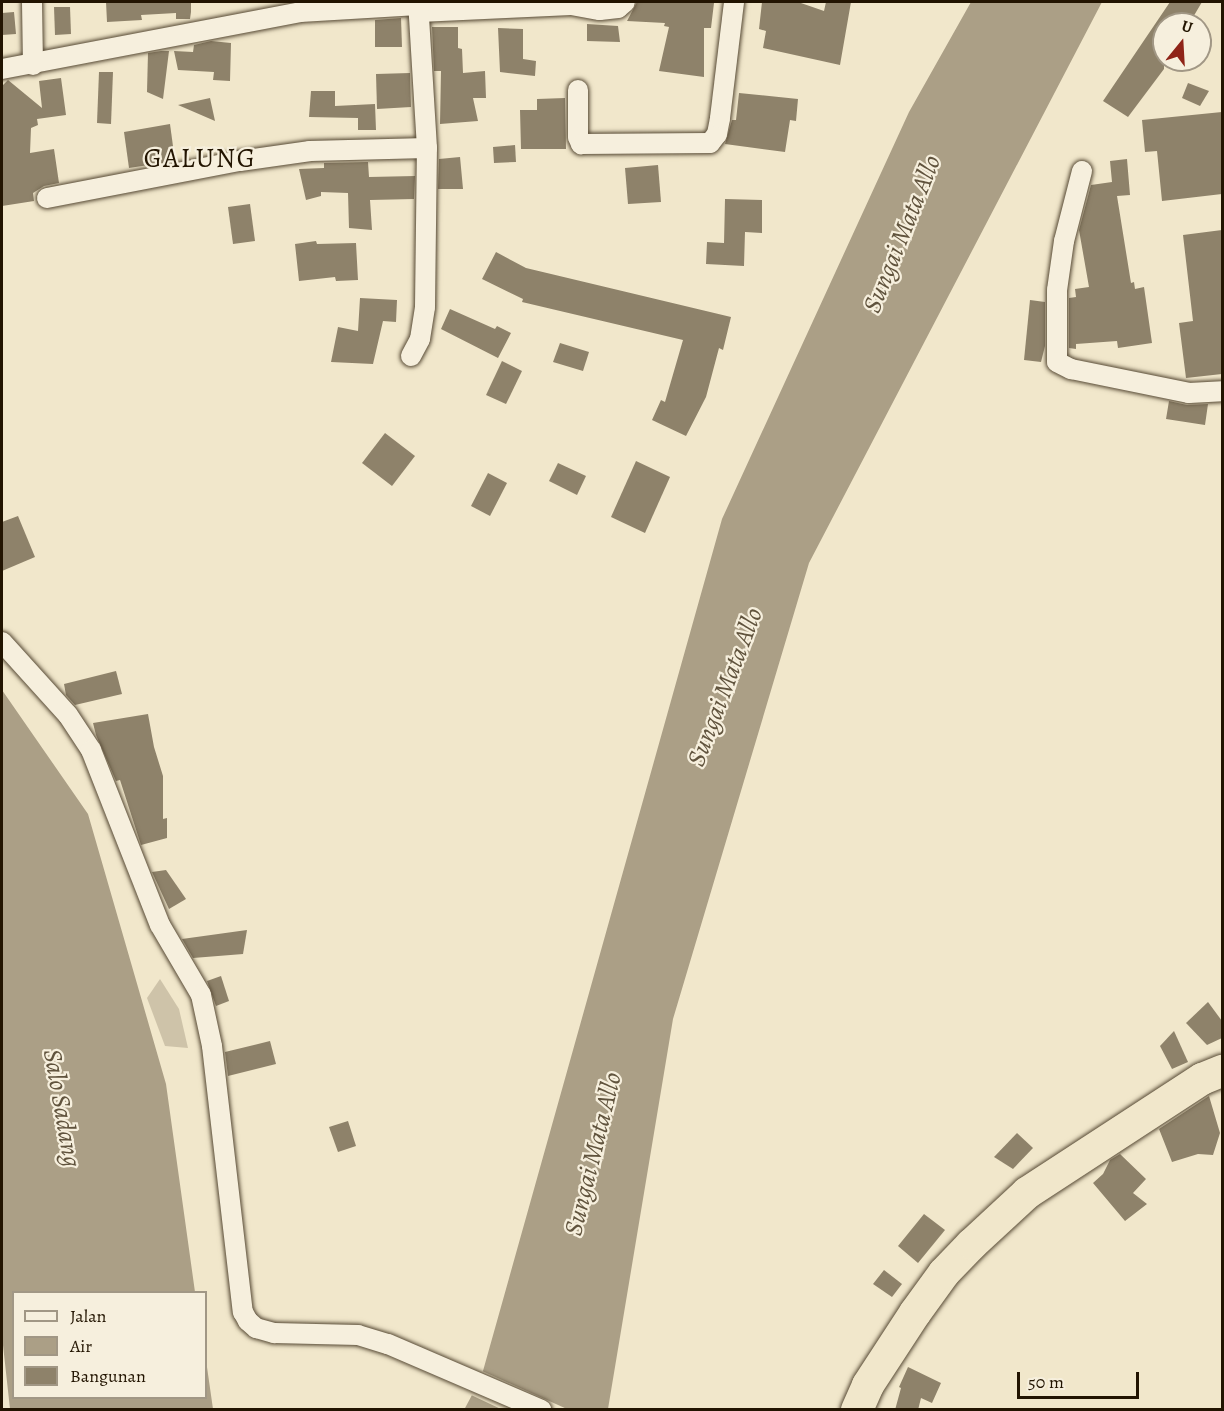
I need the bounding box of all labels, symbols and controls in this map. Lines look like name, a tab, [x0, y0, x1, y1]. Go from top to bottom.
north arrow	[1152, 12, 1212, 72]
text: U	[1179, 15, 1195, 39]
district label: GALUNG	[144, 143, 256, 175]
water label: Sungai Mata Allo	[856, 151, 948, 317]
water label: Sungai Mata Allo	[680, 603, 770, 771]
water label: Salo Sadang	[36, 1047, 88, 1169]
water label: Sungai Mata Allo	[558, 1069, 628, 1239]
legend	[12, 1291, 207, 1399]
text: Jalan	[70, 1304, 106, 1328]
text: Air	[70, 1334, 92, 1358]
scale bar	[1020, 1360, 1142, 1398]
text: Bangunan	[70, 1364, 146, 1388]
text: 50 m	[1028, 1370, 1064, 1394]

